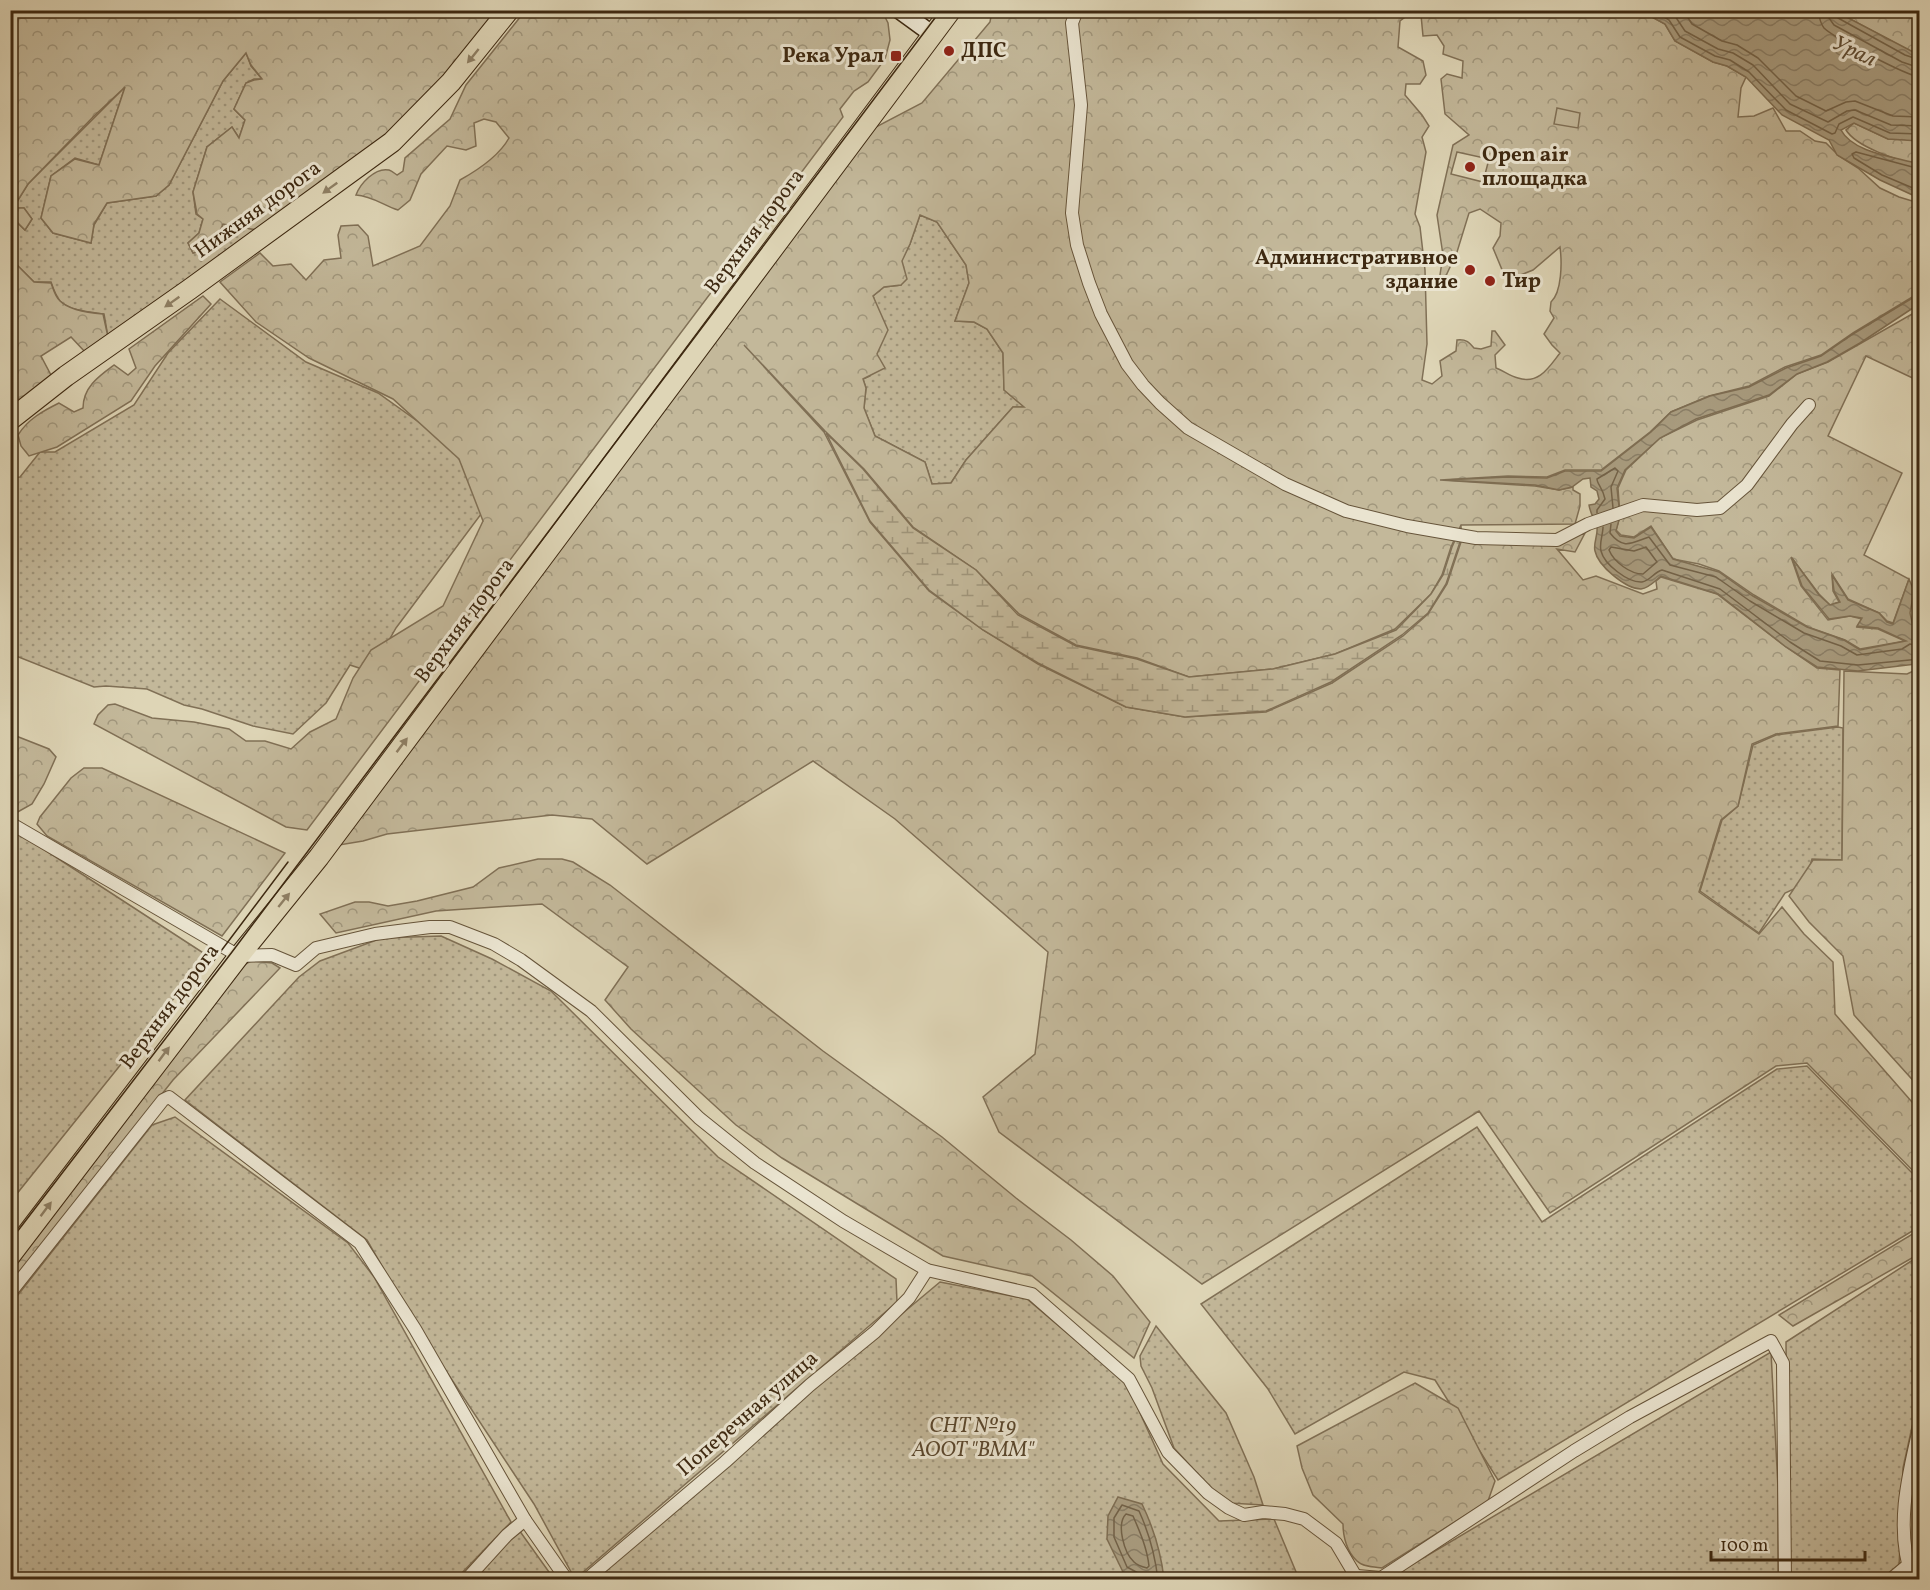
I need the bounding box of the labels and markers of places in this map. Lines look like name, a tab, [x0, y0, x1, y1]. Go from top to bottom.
place label: ДПС	[961, 37, 1007, 66]
place label: Река Урал	[782, 42, 884, 71]
marker: ДПС	[942, 44, 956, 58]
marker: Река Урал	[889, 49, 903, 63]
place label: Open air площадка	[1482, 141, 1588, 194]
marker: Open air площадка	[1463, 160, 1477, 174]
place label: Административное здание	[1255, 244, 1458, 297]
marker: Административное здание	[1463, 263, 1477, 277]
place label: Тир	[1502, 267, 1541, 296]
marker: Тир	[1483, 274, 1497, 288]

